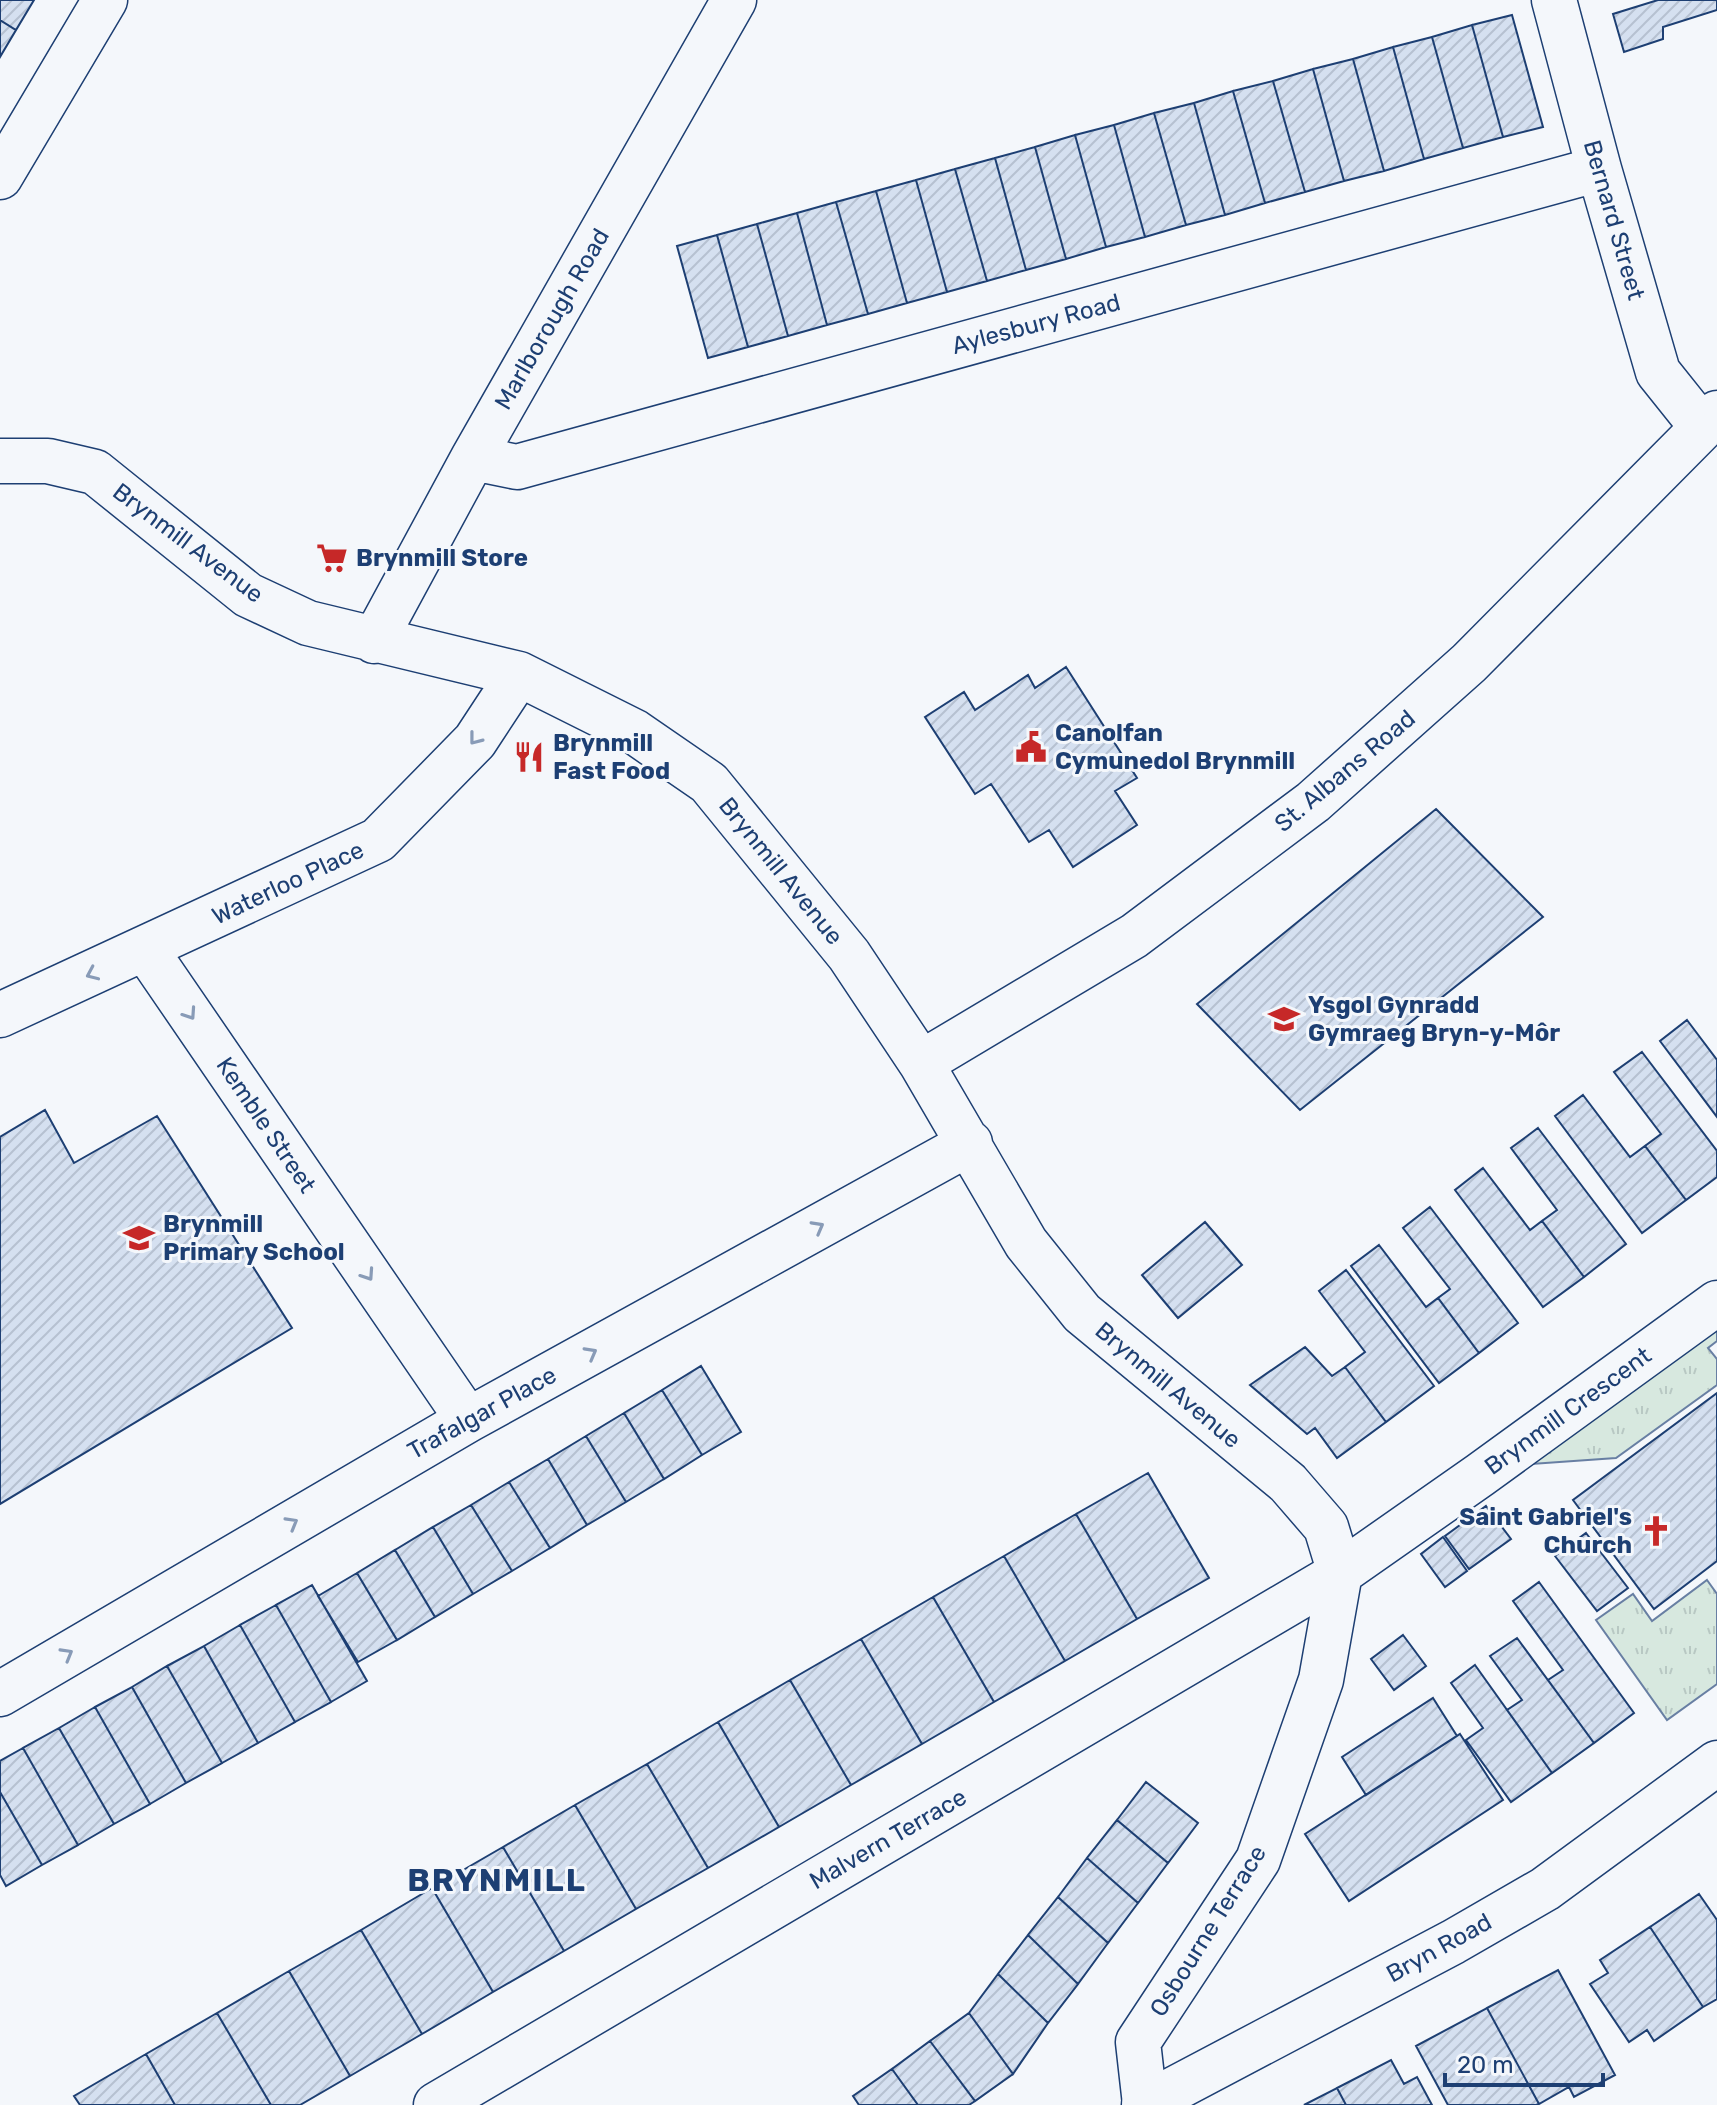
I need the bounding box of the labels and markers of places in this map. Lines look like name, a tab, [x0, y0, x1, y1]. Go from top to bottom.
supermarket icon: Brynmill Store	[315, 541, 349, 575]
place label: Brynmill Store	[356, 544, 528, 572]
place label: Canolfan Cymunedol Brynmill	[1055, 719, 1295, 775]
place label: Brynmill Fast Food	[553, 729, 670, 785]
public building icon: Canolfan Cymunedol Brynmill	[1014, 730, 1048, 764]
restaurant icon: Brynmill Fast Food	[512, 740, 546, 774]
place label: Ysgol Gynradd Gymraeg Bryn-y-Môr	[1308, 991, 1560, 1047]
school or university icon: Ysgol Gynradd Gymraeg Bryn-y-Môr	[1267, 1002, 1301, 1036]
place label: Brynmill Primary School	[163, 1210, 345, 1266]
school or university icon: Brynmill Primary School	[122, 1221, 156, 1255]
place label: Saint Gabriel's Church	[1459, 1503, 1632, 1559]
church icon: Saint Gabriel's Church	[1639, 1514, 1673, 1548]

